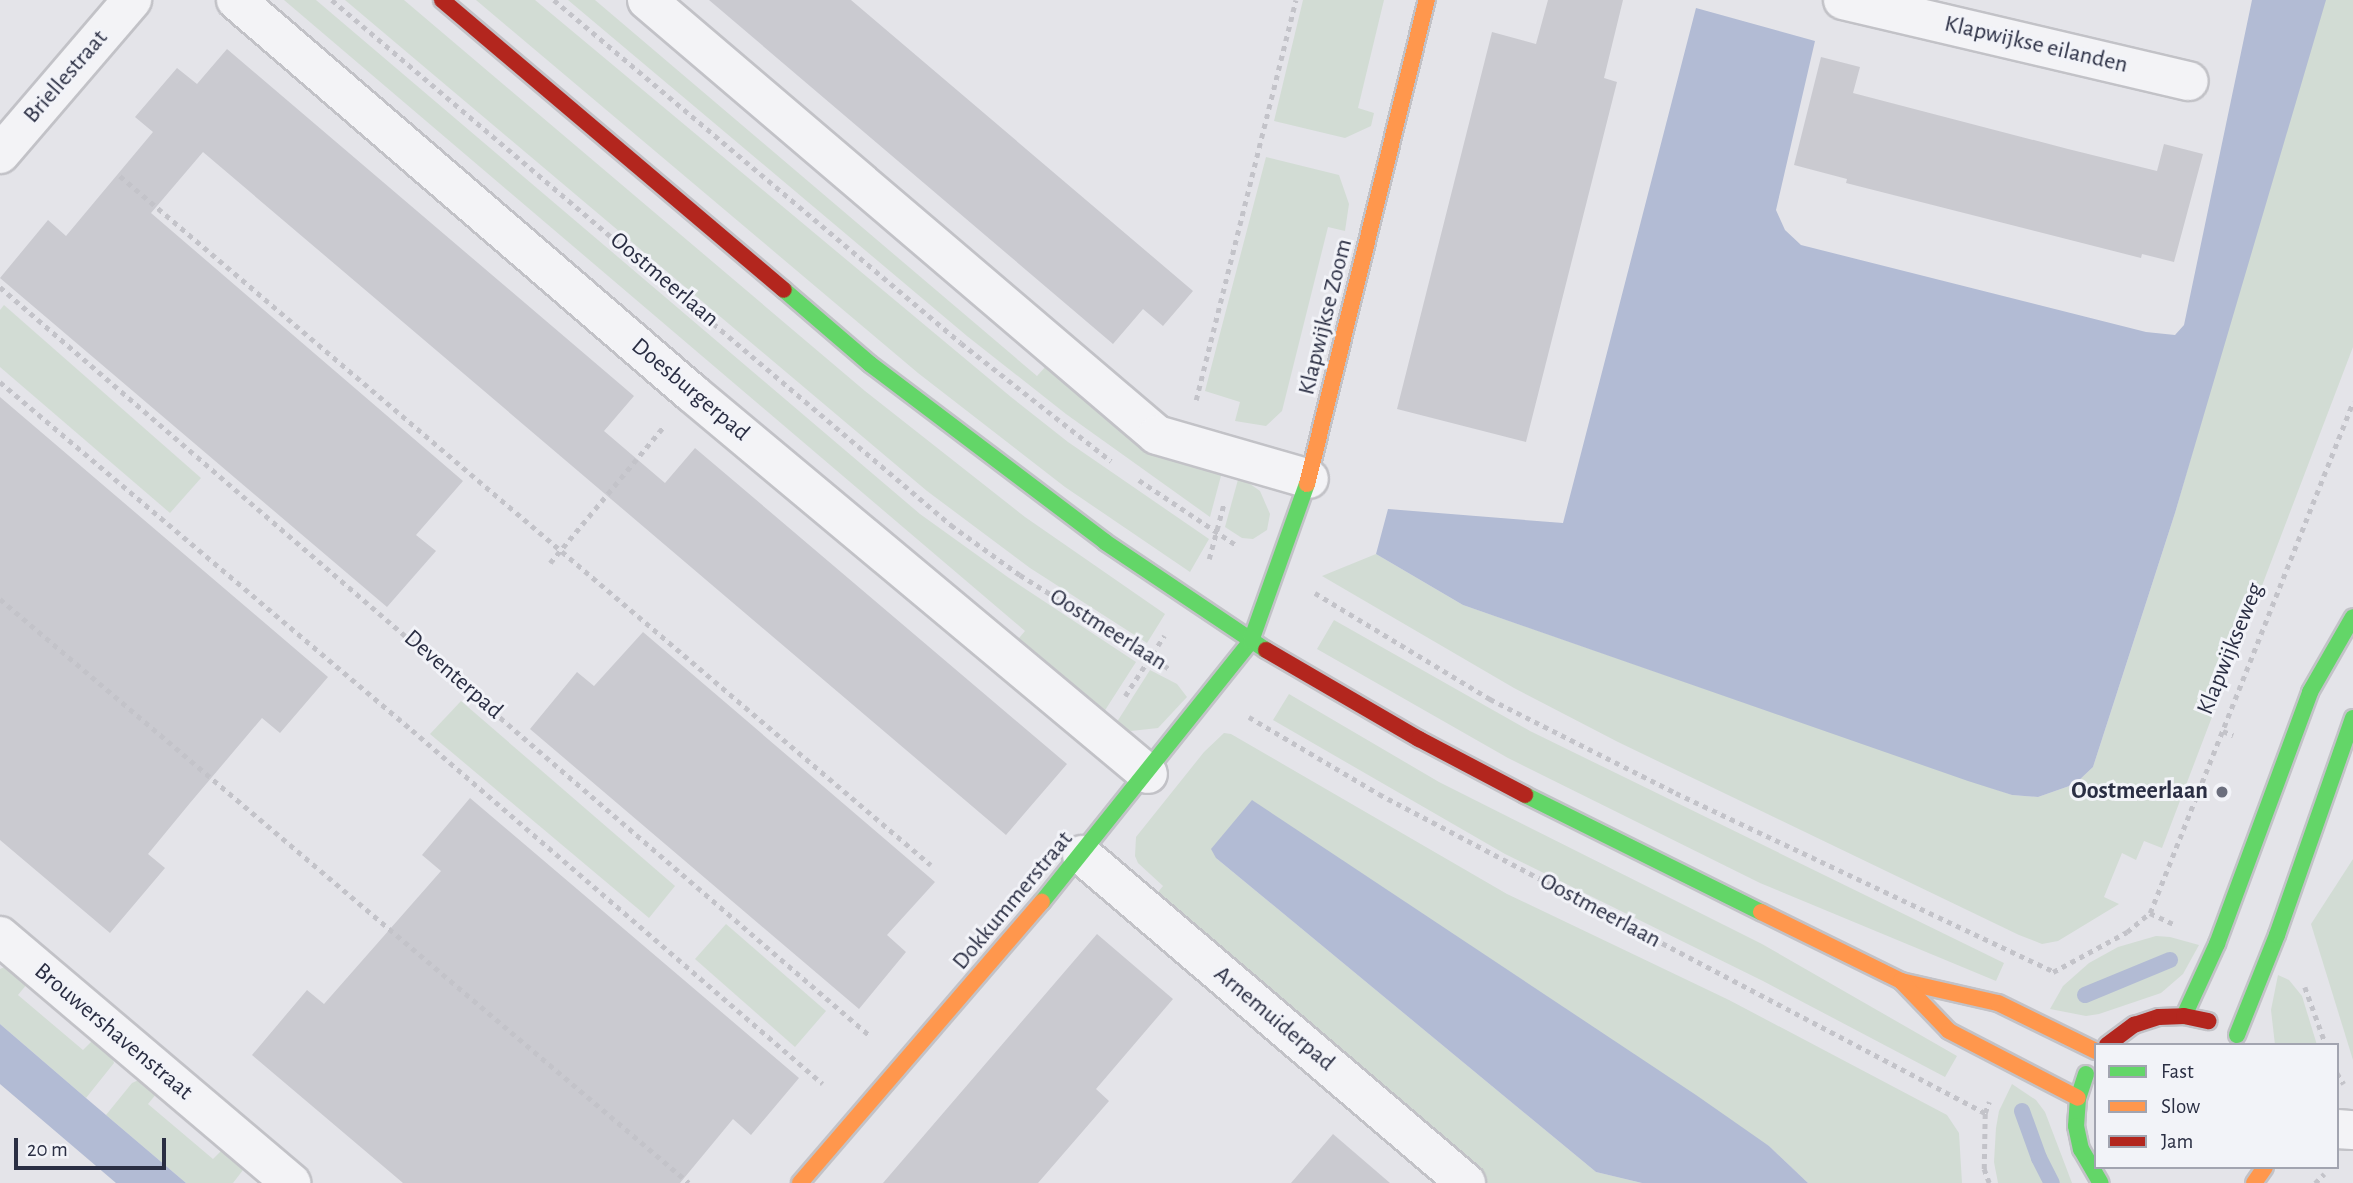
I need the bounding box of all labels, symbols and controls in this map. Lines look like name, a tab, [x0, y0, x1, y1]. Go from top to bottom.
street label: Klapwijkse eilanden	[1942, 10, 2130, 80]
street label: Briellestraat	[18, 25, 114, 129]
street label: Oostmeerlaan	[604, 226, 724, 334]
street label: Klapwijkse Zoom	[1293, 236, 1359, 398]
street label: Doesburgerpad	[625, 332, 755, 448]
street label: Klapwijkseweg	[2191, 579, 2271, 719]
street label: Oostmeerlaan	[1044, 583, 1172, 677]
street label: Deventerpad	[398, 624, 508, 726]
place label: Oostmeerlaan	[2071, 778, 2208, 806]
marker: Oostmeerlaan	[2214, 784, 2230, 800]
street label: Dokkummerstraat	[947, 826, 1079, 976]
street label: Oostmeerlaan	[1535, 867, 1665, 955]
street label: Brouwershavenstraat	[28, 957, 198, 1107]
street label: Arnemuiderpad	[1208, 960, 1340, 1078]
legend	[2094, 1043, 2339, 1169]
text: Fast	[2161, 1061, 2194, 1082]
text: Slow	[2161, 1096, 2200, 1117]
scale bar	[18, 1124, 170, 1168]
text: Jam	[2161, 1131, 2193, 1152]
text: 20 m	[27, 1139, 68, 1160]

